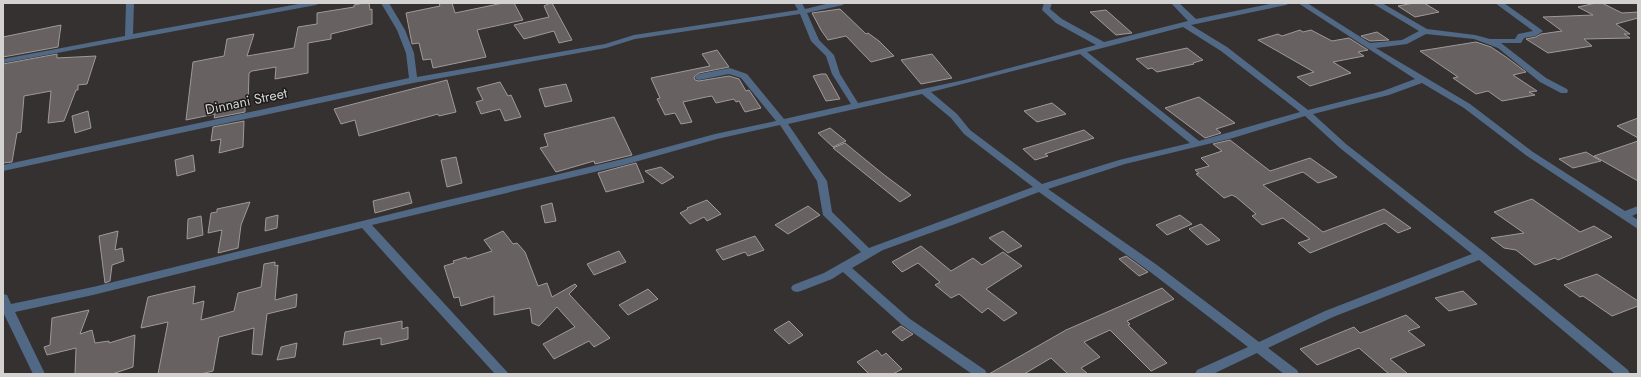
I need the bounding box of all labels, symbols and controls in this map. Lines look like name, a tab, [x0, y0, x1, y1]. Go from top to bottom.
street label: Dinnani Street	[203, 82, 289, 119]

